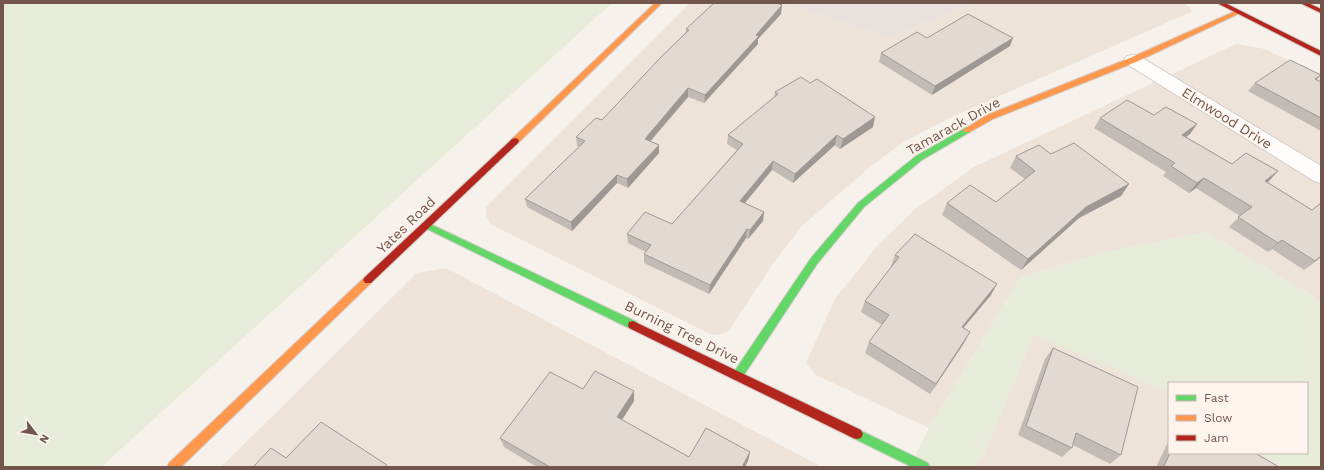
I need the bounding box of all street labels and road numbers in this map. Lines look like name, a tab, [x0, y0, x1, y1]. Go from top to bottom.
street label: Elmwood Drive	[1179, 84, 1275, 152]
street label: Tamarack Drive	[903, 94, 1003, 158]
street label: Yates Road	[374, 193, 438, 257]
street label: Burning Tree Drive	[622, 297, 742, 367]

